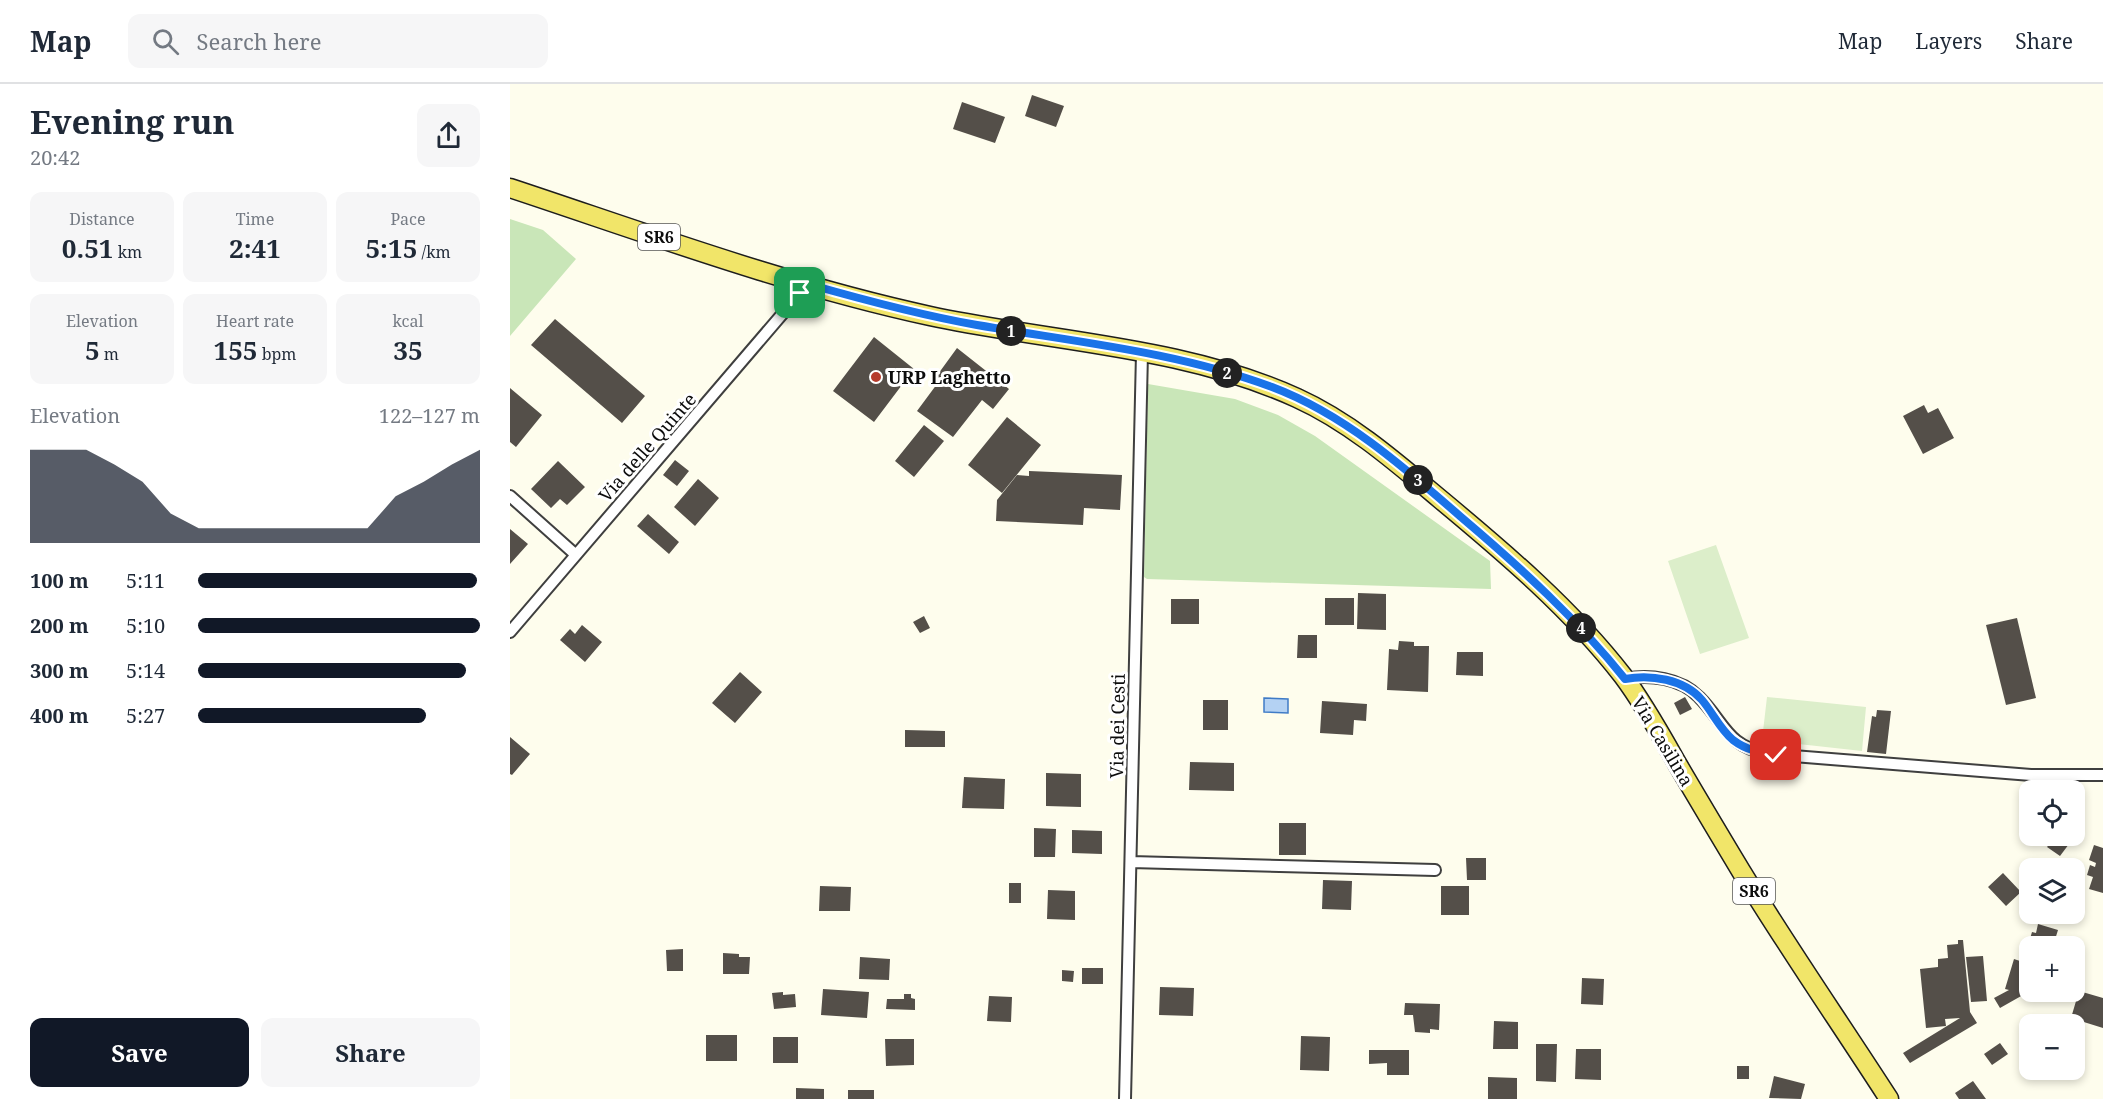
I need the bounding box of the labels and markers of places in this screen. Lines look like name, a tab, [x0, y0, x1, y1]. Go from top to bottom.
pin	[774, 267, 825, 318]
pin: 1	[996, 316, 1026, 346]
pin: 2	[1212, 358, 1242, 388]
place label: URP Laghetto	[888, 365, 1011, 389]
marker: URP Laghetto	[869, 370, 883, 384]
pin: 3	[1403, 465, 1433, 495]
pin: 4	[1566, 613, 1596, 643]
pin	[1750, 729, 1801, 780]

